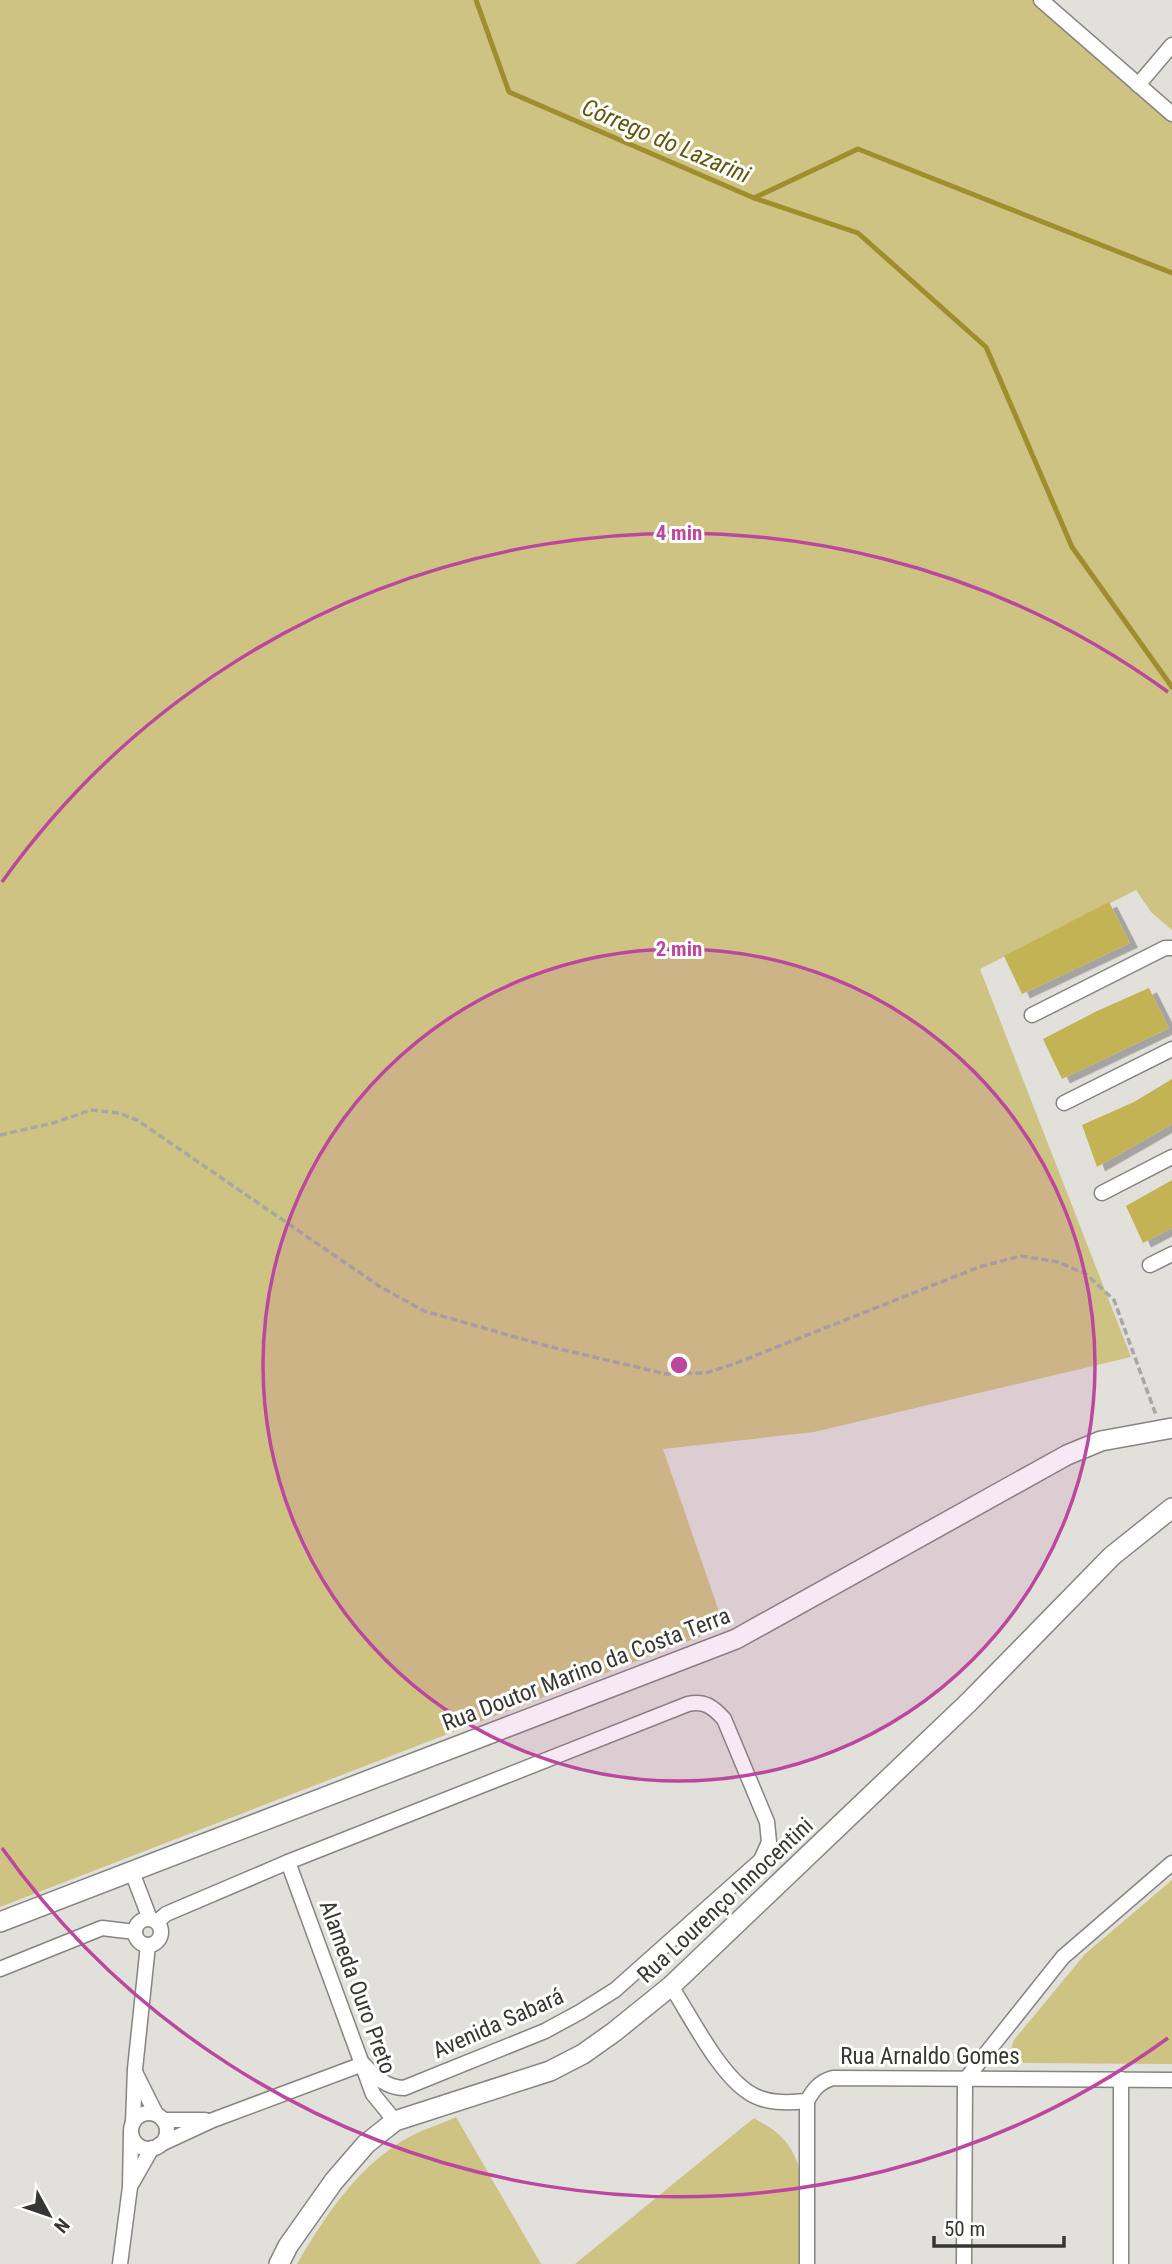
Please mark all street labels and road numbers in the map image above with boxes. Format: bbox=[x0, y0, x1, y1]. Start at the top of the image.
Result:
street label: Rua Doutor Marino da Costa Terra bbox=[438, 1602, 734, 1737]
street label: Rua Lourenço Innocentini bbox=[632, 1812, 819, 1989]
street label: Alameda Ouro Preto bbox=[314, 1897, 401, 2077]
street label: Avenida Sabará bbox=[429, 1983, 568, 2064]
street label: Rua Arnaldo Gomes bbox=[840, 2043, 1020, 2070]

